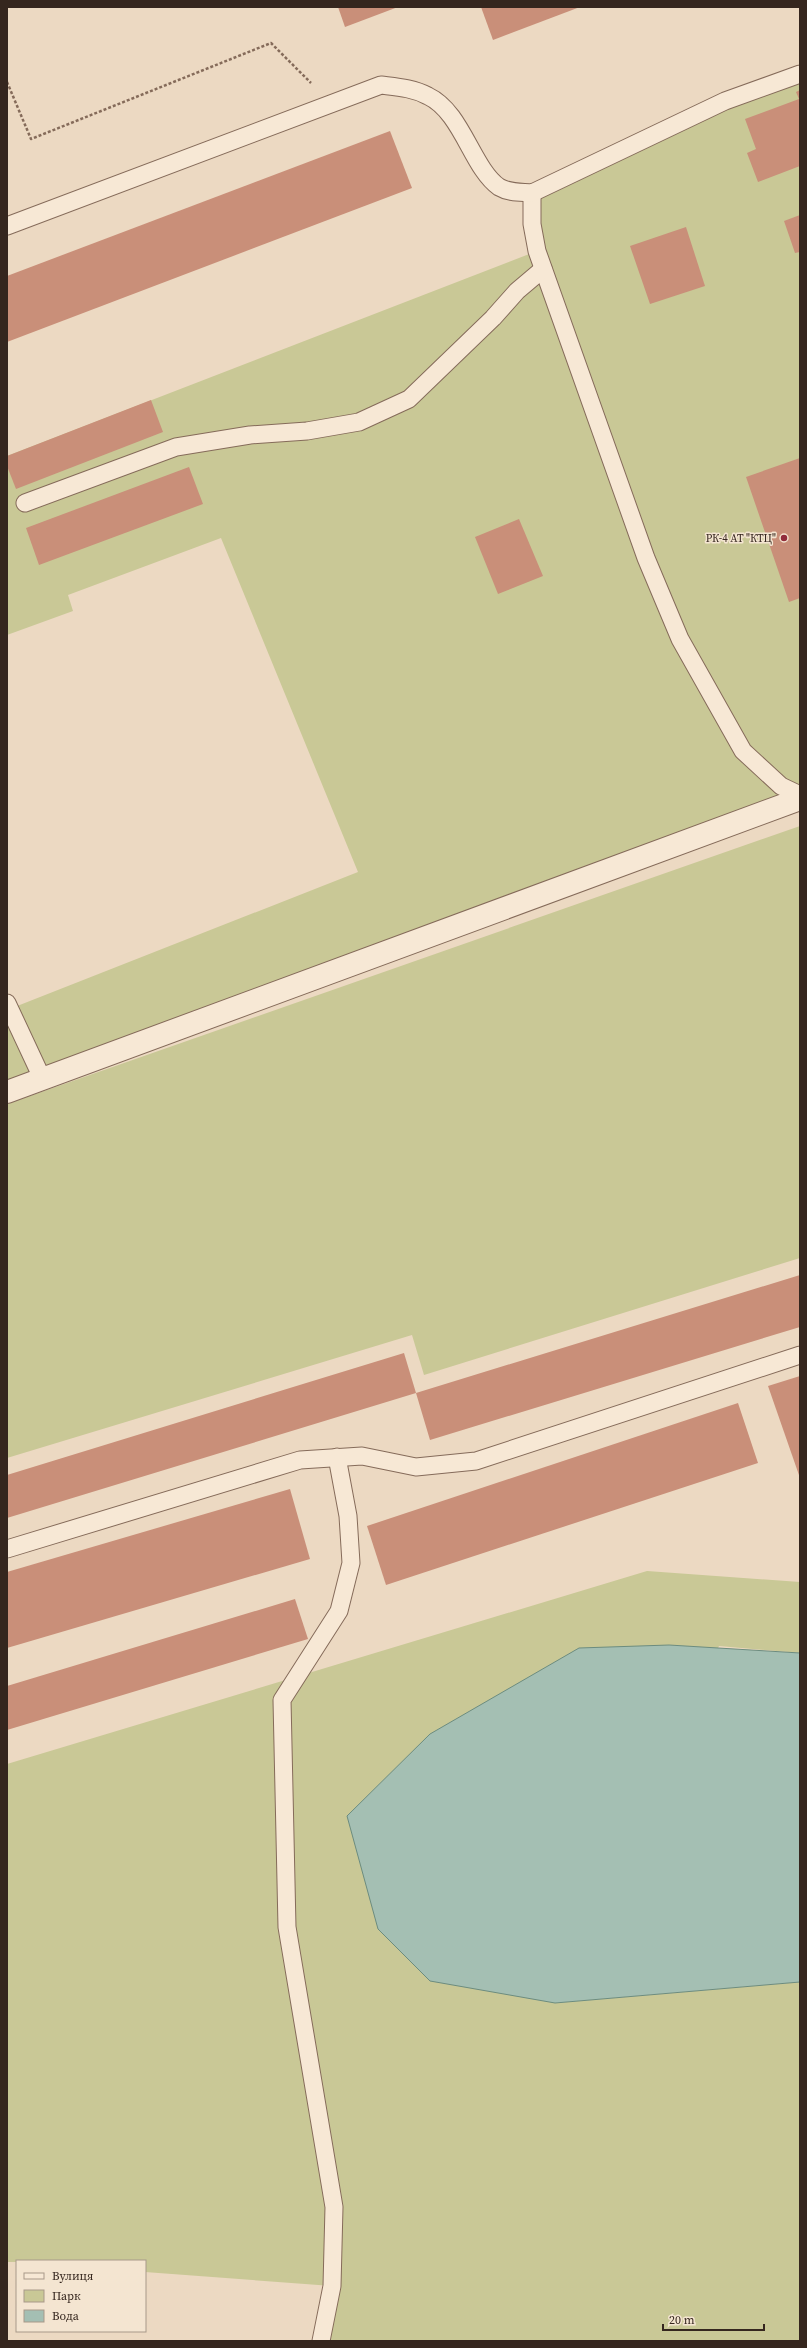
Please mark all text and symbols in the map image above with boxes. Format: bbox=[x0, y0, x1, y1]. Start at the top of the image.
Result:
place label: РК-4 АТ "КТЦ" bbox=[706, 531, 776, 546]
marker: РК-4 АТ "КТЦ" bbox=[779, 533, 789, 543]
legend bbox=[16, 2260, 146, 2332]
text: Вулиця bbox=[52, 2268, 93, 2284]
text: Парк bbox=[52, 2288, 81, 2304]
scale bar bbox=[663, 2306, 764, 2332]
text: Вода bbox=[52, 2308, 80, 2324]
text: 20 m bbox=[669, 2312, 695, 2328]

